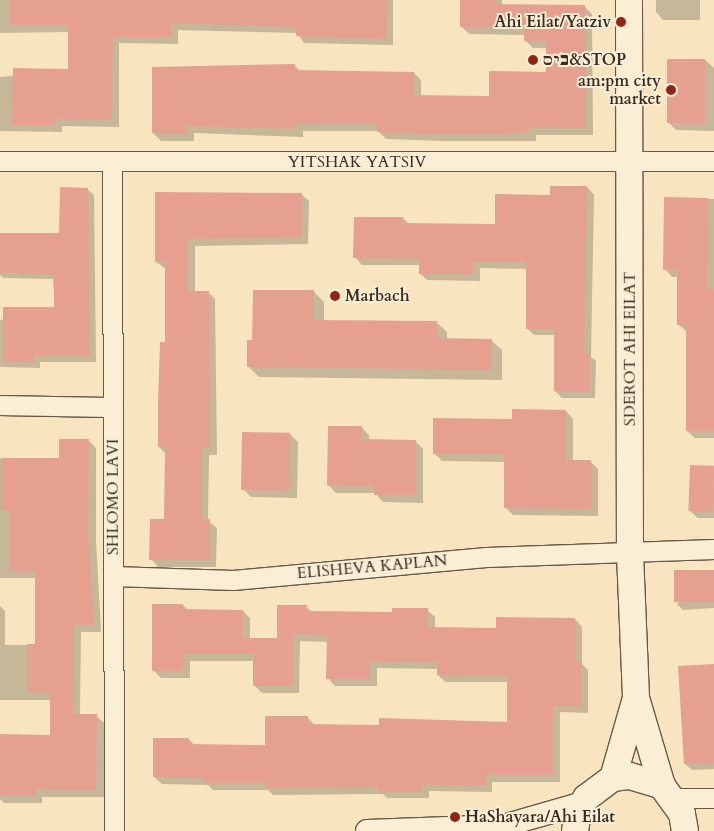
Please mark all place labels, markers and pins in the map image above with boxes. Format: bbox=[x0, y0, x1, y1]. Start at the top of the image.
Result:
place label: Ahi Eilat/Yatziv bbox=[495, 12, 611, 32]
marker: Ahi Eilat/Yatziv bbox=[615, 16, 627, 28]
place label: ביס&STOP bbox=[543, 50, 626, 70]
marker: ביס&STOP bbox=[527, 54, 539, 66]
place label: am:pm city market bbox=[578, 71, 661, 109]
marker: am:pm city market bbox=[665, 84, 677, 96]
place label: Marbach bbox=[345, 286, 410, 306]
marker: Marbach bbox=[329, 290, 341, 302]
place label: HaShayara/Ahi Eilat bbox=[465, 807, 615, 827]
marker: HaShayara/Ahi Eilat bbox=[449, 811, 461, 823]

